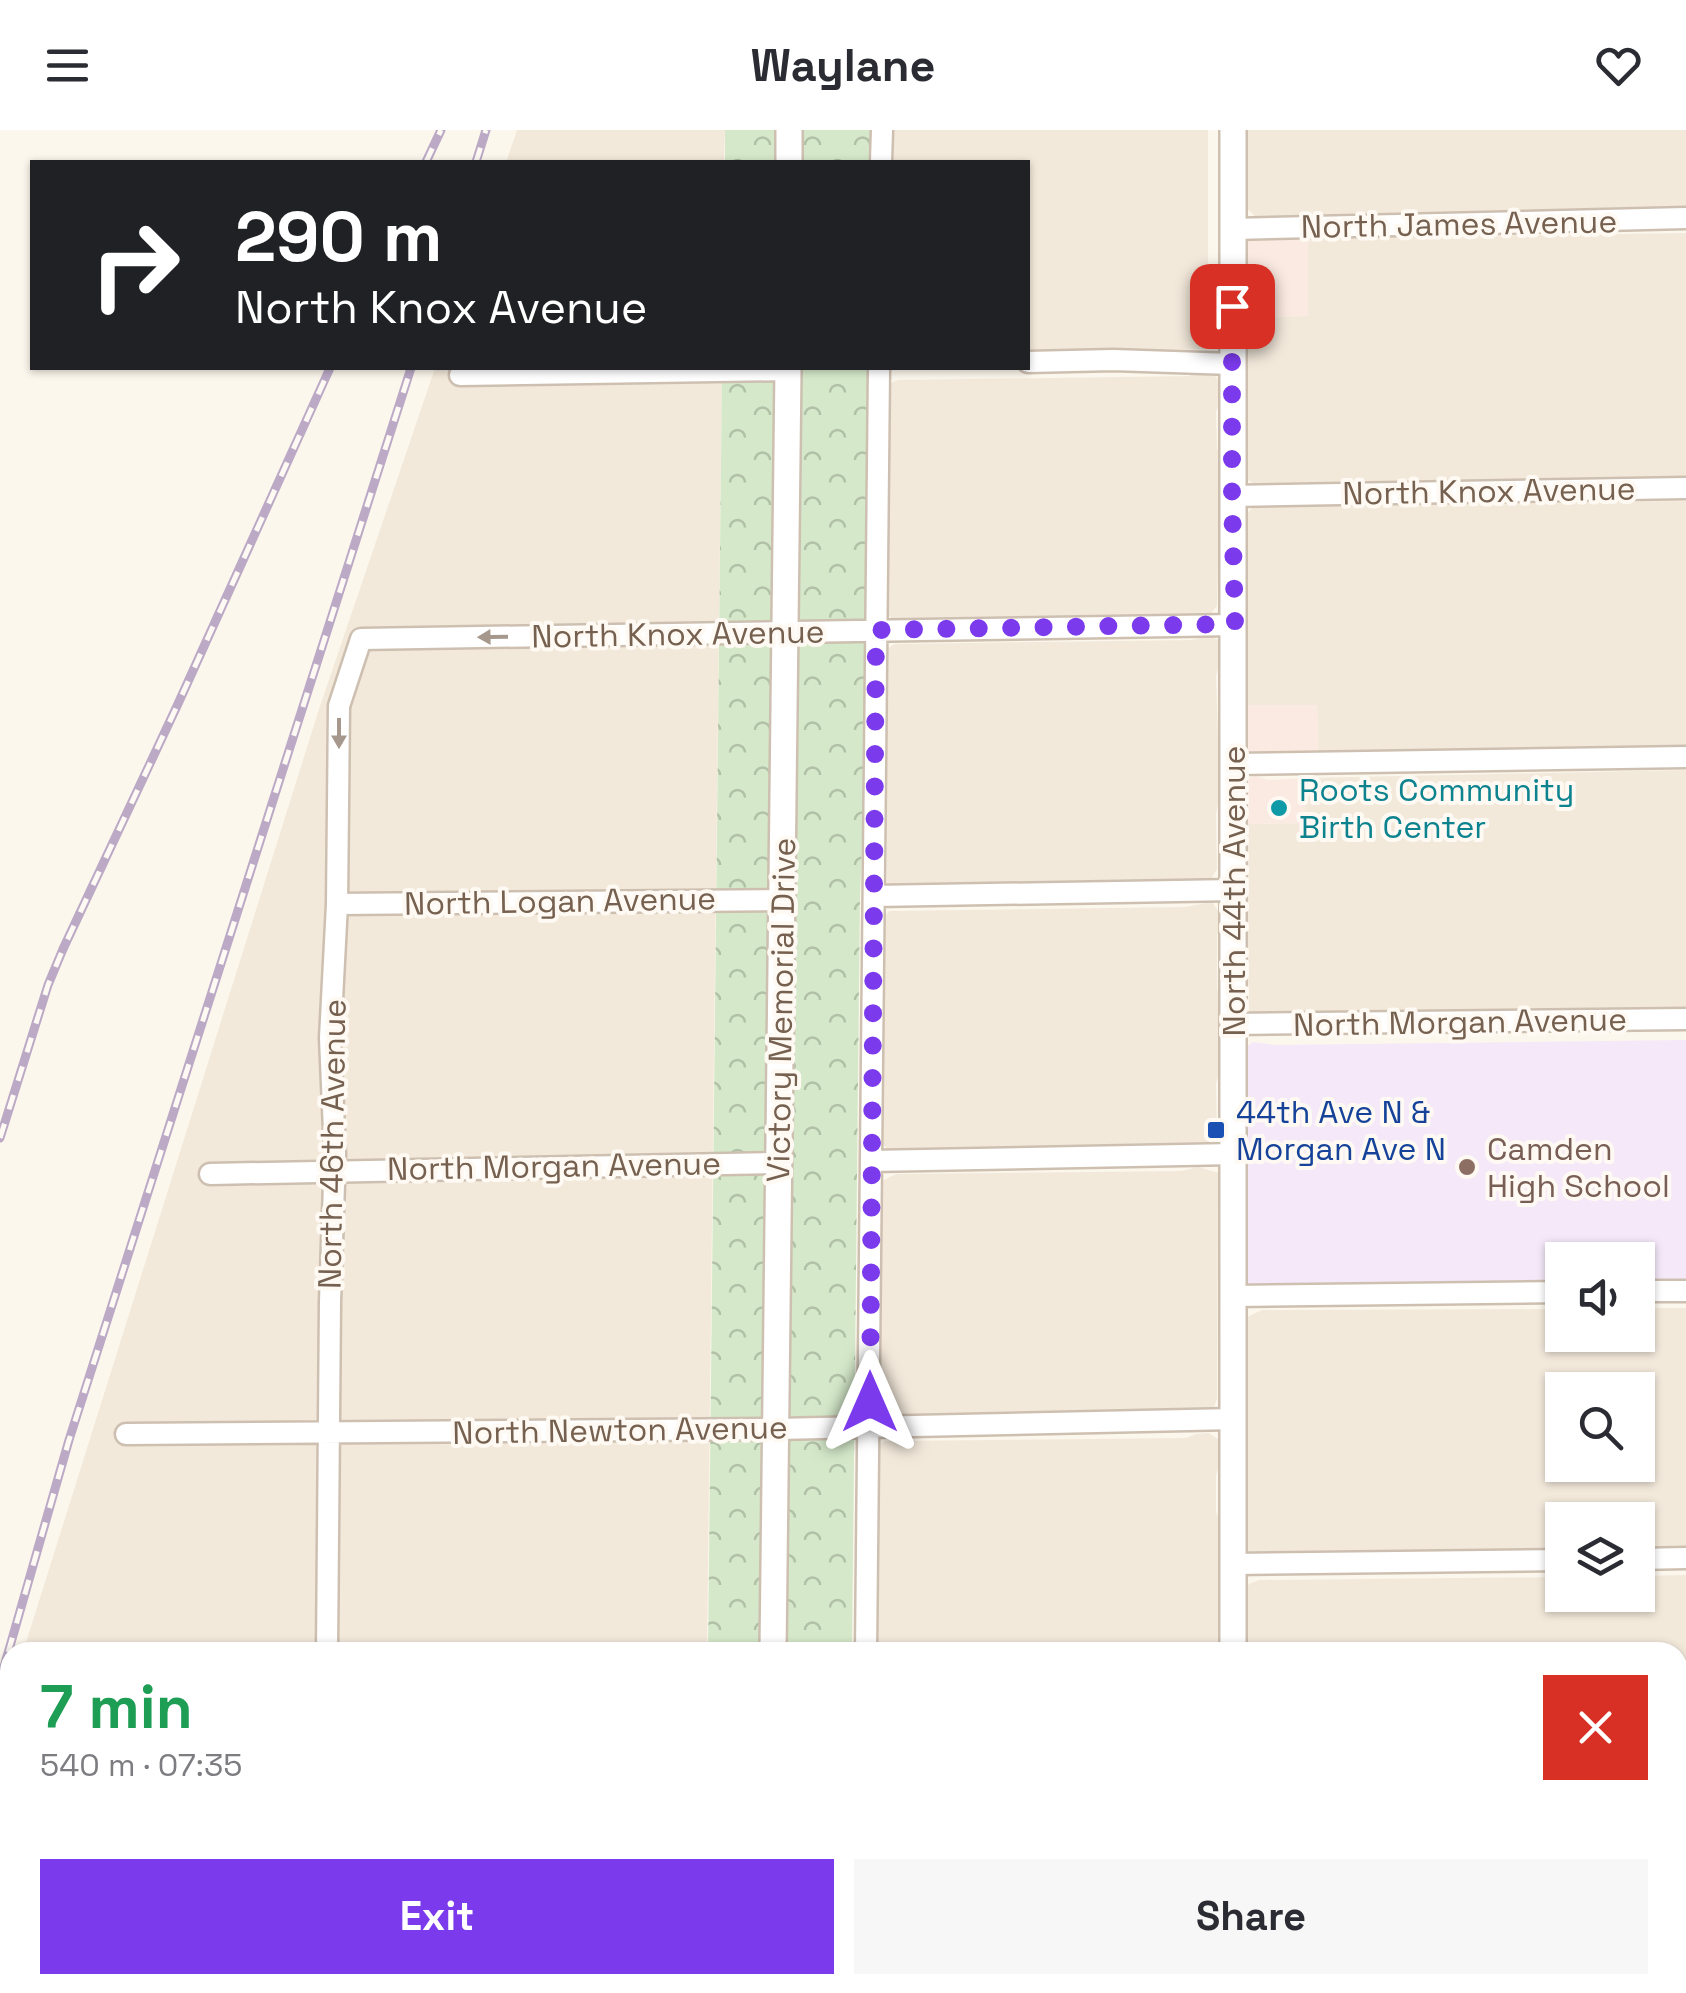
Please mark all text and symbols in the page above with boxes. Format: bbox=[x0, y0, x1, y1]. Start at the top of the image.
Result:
text: Waylane bbox=[751, 37, 935, 94]
icon: menu bbox=[40, 38, 95, 93]
icon: heart bbox=[1591, 38, 1646, 93]
text: 290 m bbox=[235, 192, 442, 281]
icon: right bbox=[70, 200, 200, 330]
street label: North James Avenue bbox=[1300, 201, 1618, 247]
pin bbox=[1190, 264, 1275, 349]
text: North Knox Avenue bbox=[235, 279, 647, 336]
icon: arrive bbox=[1205, 279, 1260, 334]
street label: North Knox Avenue bbox=[1342, 468, 1636, 514]
street label: North Knox Avenue bbox=[531, 611, 825, 657]
one-way arrow bbox=[476, 629, 508, 645]
one-way arrow bbox=[331, 718, 347, 750]
street label: North 44th Avenue bbox=[1214, 746, 1254, 1036]
place label: Roots Community Birth Center bbox=[1299, 770, 1574, 847]
marker: Roots Community Birth Center bbox=[1268, 797, 1290, 819]
street label: Victory Memorial Drive bbox=[758, 837, 804, 1183]
street label: North Logan Avenue bbox=[404, 878, 716, 924]
street label: North 46th Avenue bbox=[309, 998, 355, 1290]
street label: North Morgan Avenue bbox=[1293, 999, 1627, 1045]
place label: 44th Ave N & Morgan Ave N bbox=[1236, 1092, 1446, 1169]
marker: 44th Ave N & Morgan Ave N bbox=[1205, 1119, 1227, 1141]
place label: Camden High School bbox=[1487, 1129, 1670, 1206]
street label: North Morgan Avenue bbox=[387, 1143, 721, 1189]
marker: Camden High School bbox=[1456, 1156, 1478, 1178]
map controls bbox=[1545, 1242, 1655, 1612]
button: sound bbox=[1545, 1242, 1655, 1352]
position arrow bbox=[818, 1350, 922, 1454]
button: search bbox=[1545, 1372, 1655, 1482]
street label: North Newton Avenue bbox=[452, 1407, 788, 1453]
button: layers bbox=[1545, 1502, 1655, 1612]
text: 7 min bbox=[40, 1669, 193, 1746]
button: close bbox=[1543, 1675, 1648, 1780]
text: 540 m · 07:35 bbox=[40, 1745, 242, 1785]
button: Exit bbox=[40, 1859, 834, 1974]
button: Share bbox=[854, 1859, 1648, 1974]

